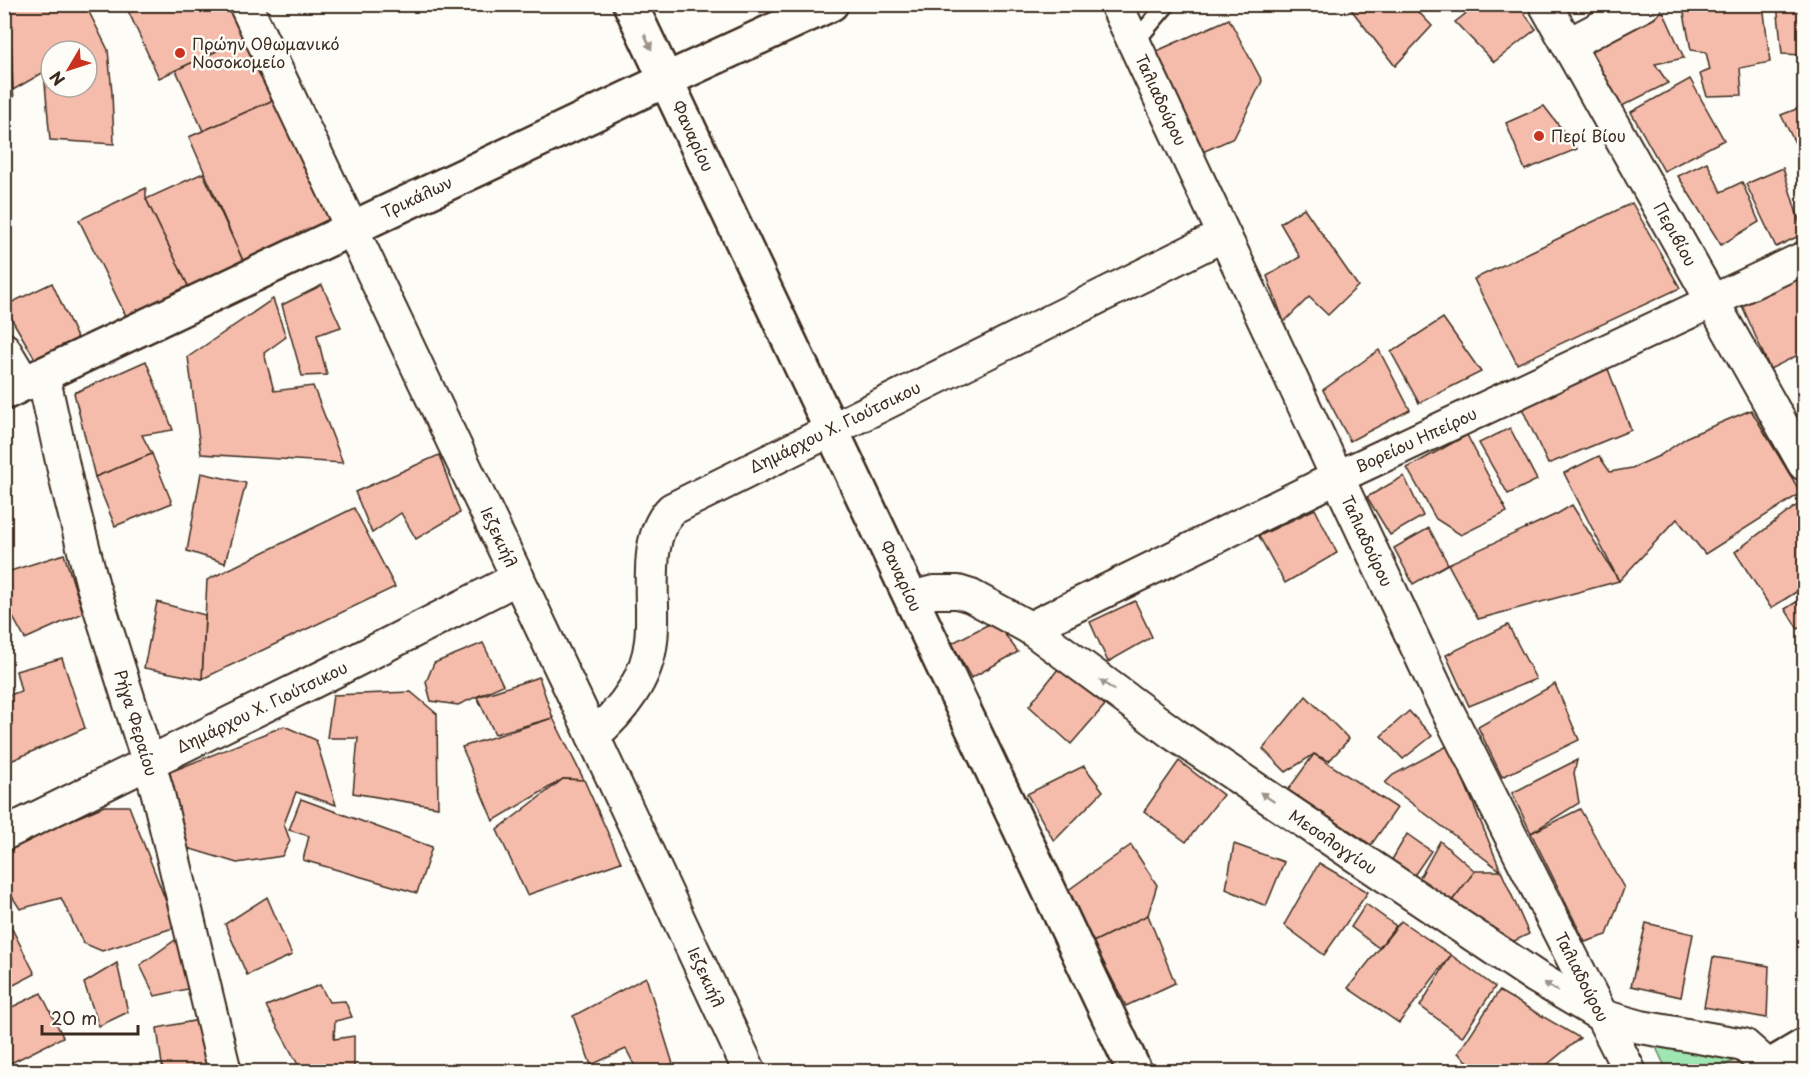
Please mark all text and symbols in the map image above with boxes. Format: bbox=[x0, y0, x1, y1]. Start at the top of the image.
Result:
place label: Πρώην Οθωμανικό Νοσοκομείο bbox=[192, 31, 339, 73]
one-way arrow bbox=[644, 34, 653, 51]
north arrow bbox=[39, 39, 99, 99]
marker: Πρώην Οθωμανικό Νοσοκομείο bbox=[173, 46, 187, 60]
street label: Ταλιαδούρου bbox=[1130, 50, 1194, 149]
text: N bbox=[43, 67, 70, 92]
street label: Φαναρίου bbox=[667, 96, 721, 175]
place label: Περί Βίου bbox=[1551, 123, 1626, 147]
marker: Περί Βίου bbox=[1532, 129, 1546, 143]
street label: Τρικάλων bbox=[377, 169, 456, 223]
street label: Περιβίου bbox=[1648, 197, 1703, 270]
street label: Δημάρχου Χ. Γιούτσικου bbox=[745, 374, 924, 478]
street label: Βορείου Ηπείρου bbox=[1351, 400, 1481, 478]
street label: Ταλιαδούρου bbox=[1336, 491, 1400, 590]
street label: Ιεζεκιήλ bbox=[475, 502, 524, 571]
street label: Φαναρίου bbox=[875, 536, 929, 615]
street label: Δημάρχου Χ. Γιούτσικου bbox=[172, 654, 351, 758]
street label: Ρήγα Φεραίου bbox=[109, 667, 164, 779]
one-way arrow bbox=[1100, 680, 1115, 692]
one-way arrow bbox=[1259, 792, 1275, 803]
street label: Μεσολογγίου bbox=[1285, 803, 1382, 880]
street label: Ταλιαδούρου bbox=[1550, 927, 1616, 1026]
street label: Ιεζεκιήλ bbox=[682, 942, 731, 1011]
one-way arrow bbox=[1543, 982, 1559, 993]
scale bar bbox=[42, 998, 138, 1036]
text: 20 m bbox=[51, 1004, 97, 1031]

